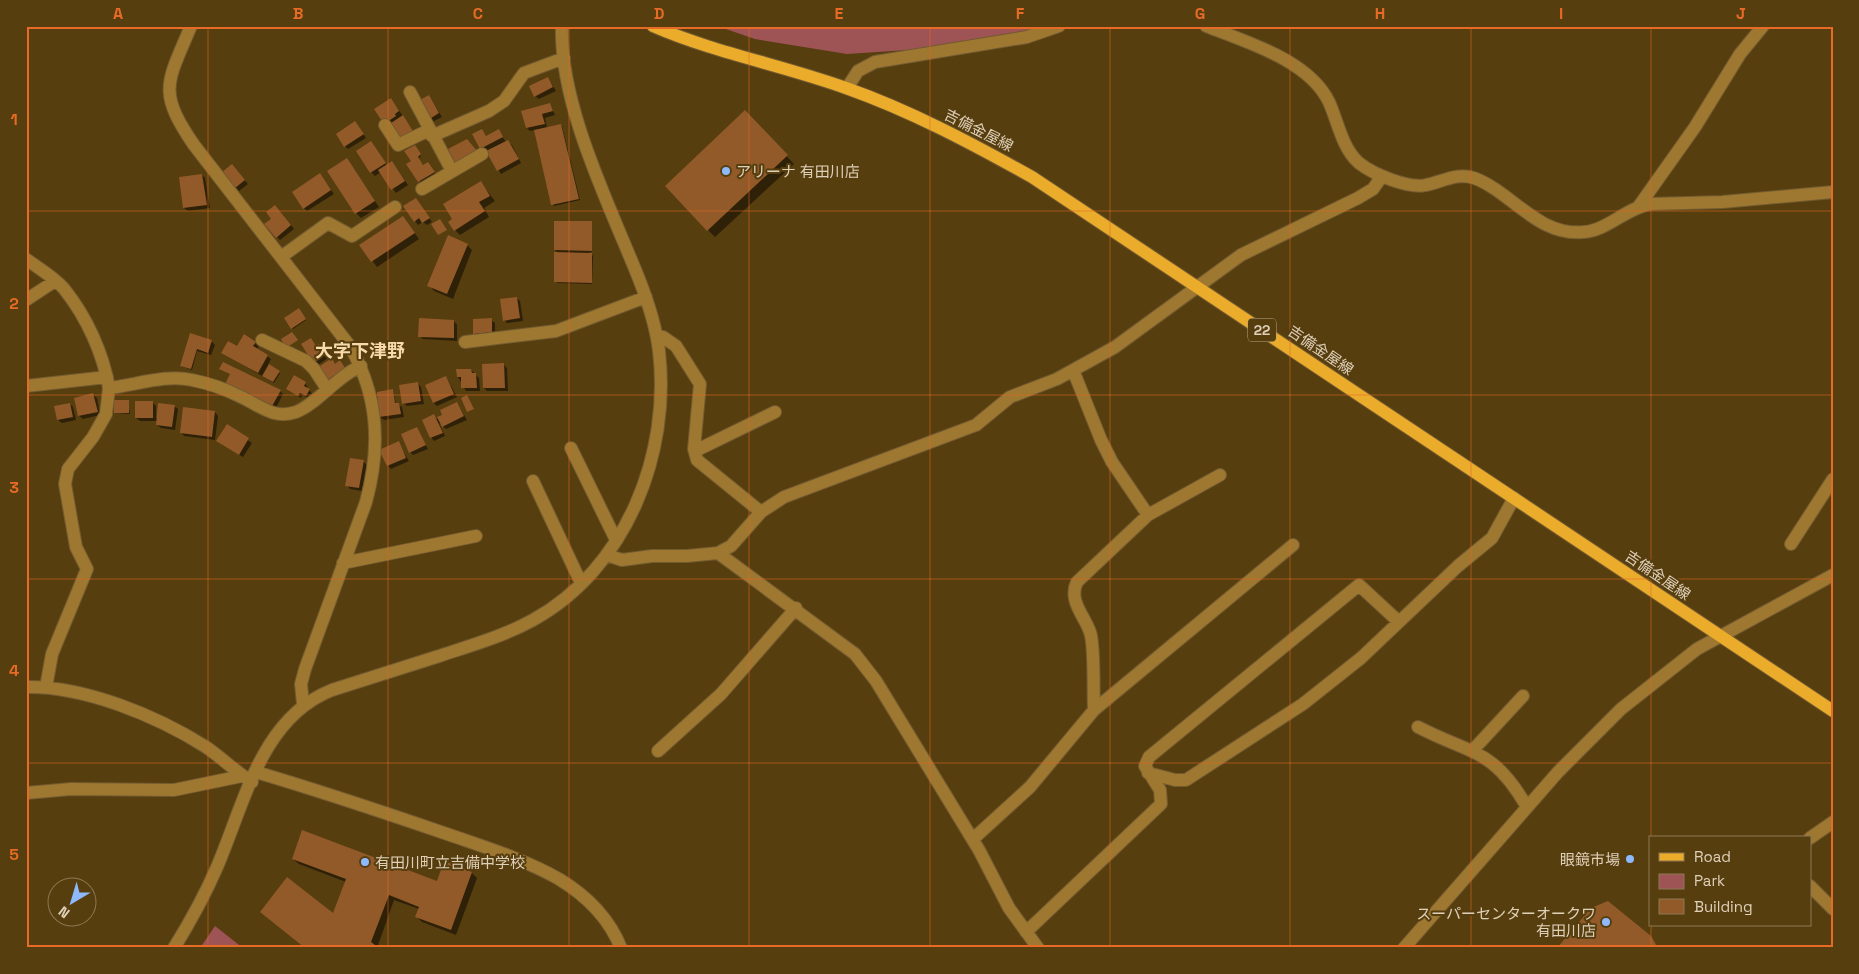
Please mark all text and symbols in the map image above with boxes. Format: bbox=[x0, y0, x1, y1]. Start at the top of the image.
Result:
text: A bbox=[113, 3, 123, 24]
text: B bbox=[293, 3, 303, 24]
text: C bbox=[473, 3, 483, 24]
text: D bbox=[654, 3, 664, 24]
text: E bbox=[835, 3, 844, 24]
text: F bbox=[1016, 3, 1025, 24]
text: G bbox=[1195, 3, 1205, 24]
text: H bbox=[1375, 3, 1385, 24]
text: I bbox=[1559, 3, 1563, 24]
text: J bbox=[1736, 3, 1746, 24]
street label: 吉備金屋線 bbox=[941, 105, 1017, 155]
text: 1 bbox=[10, 109, 18, 130]
place label: アリーナ 有田川店 bbox=[736, 162, 860, 181]
marker: アリーナ 有田川店 bbox=[720, 165, 732, 177]
text: 2 bbox=[9, 293, 19, 314]
road number: 22 bbox=[1248, 318, 1276, 342]
street label: 吉備金屋線 bbox=[1285, 321, 1357, 379]
district label: 大字下津野 bbox=[315, 339, 405, 362]
text: 3 bbox=[9, 477, 19, 498]
street label: 吉備金屋線 bbox=[1622, 546, 1694, 604]
text: 4 bbox=[9, 660, 19, 681]
legend bbox=[1649, 836, 1812, 926]
text: 5 bbox=[9, 844, 19, 865]
text: Road bbox=[1694, 847, 1731, 866]
place label: 眼鏡市場 bbox=[1560, 850, 1620, 869]
place label: 有田川町立吉備中学校 bbox=[375, 853, 525, 872]
marker: 眼鏡市場 bbox=[1624, 853, 1636, 865]
marker: 有田川町立吉備中学校 bbox=[359, 856, 371, 868]
text: Park bbox=[1694, 871, 1725, 890]
north arrow bbox=[48, 876, 98, 926]
text: Building bbox=[1694, 897, 1753, 916]
text: N bbox=[55, 902, 73, 922]
place label: スーパーセンターオークワ 有田川店 bbox=[1416, 904, 1596, 940]
marker: スーパーセンターオークワ 有田川店 bbox=[1600, 916, 1612, 928]

